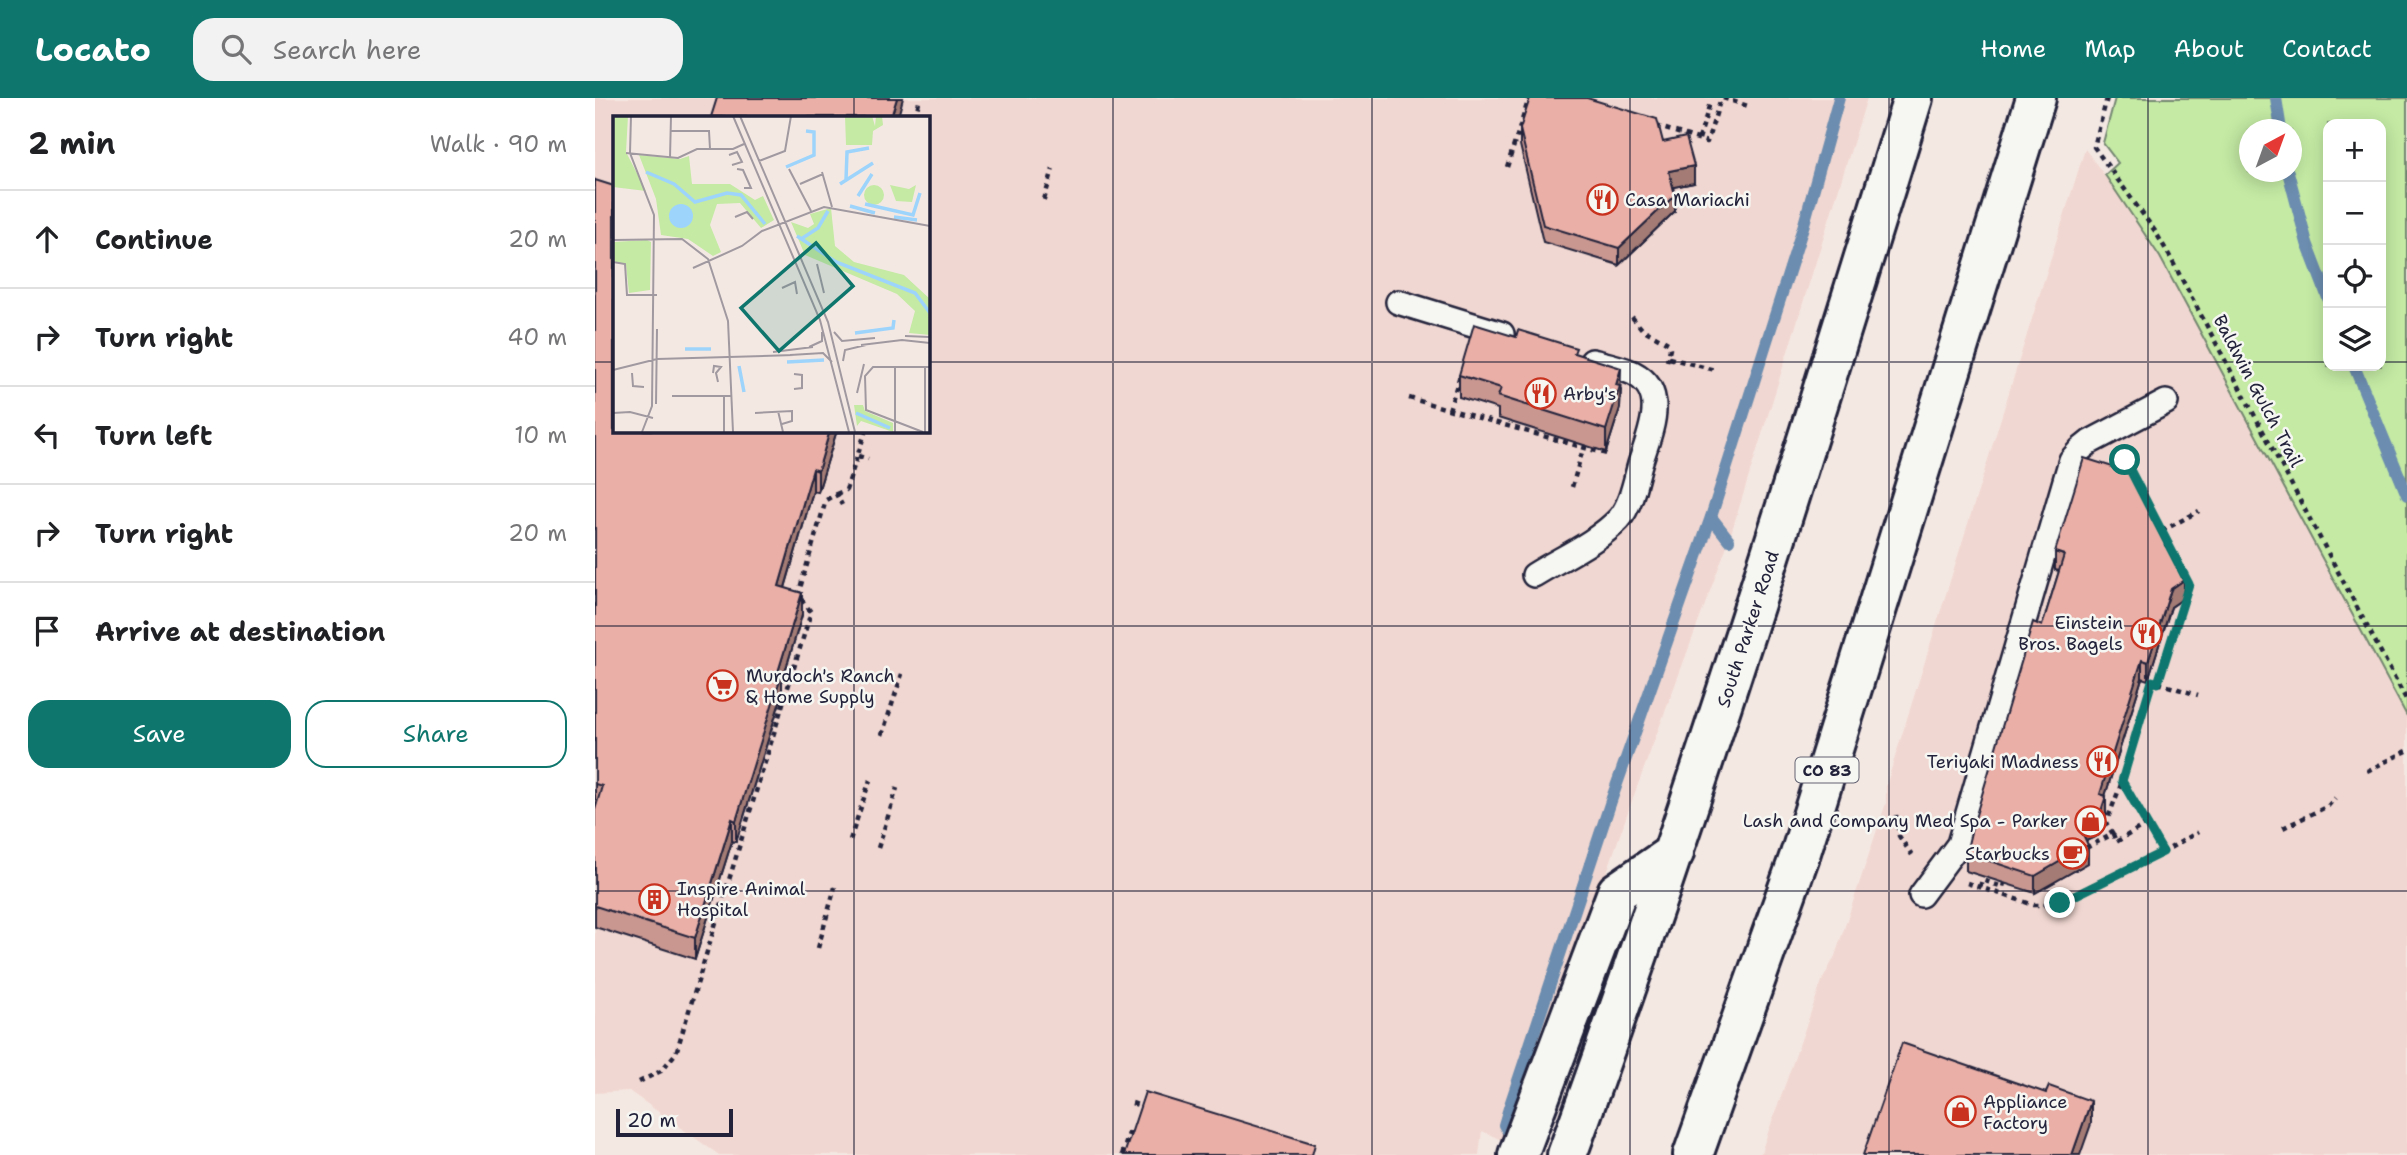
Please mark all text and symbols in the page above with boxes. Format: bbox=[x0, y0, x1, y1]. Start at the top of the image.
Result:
search box bbox=[193, 18, 683, 81]
text: Locato bbox=[35, 27, 151, 72]
icon: search bbox=[217, 30, 255, 68]
text: Search here bbox=[273, 32, 421, 67]
text: Home bbox=[1980, 33, 2046, 65]
text: Map bbox=[2084, 33, 2136, 65]
text: About bbox=[2174, 33, 2244, 65]
text: Contact bbox=[2282, 33, 2372, 65]
inset map bbox=[613, 116, 929, 432]
north arrow bbox=[2239, 119, 2302, 182]
map controls bbox=[2323, 119, 2386, 371]
button: + bbox=[2323, 119, 2386, 182]
text: 2 min bbox=[28, 123, 115, 164]
text: Walk · 90 m bbox=[430, 129, 567, 159]
button: − bbox=[2323, 182, 2386, 245]
restaurant icon: Casa Mariachi bbox=[1585, 183, 1619, 217]
place label: Casa Mariachi bbox=[1625, 188, 1750, 212]
icon: ahead bbox=[28, 220, 66, 258]
text: Continue bbox=[95, 222, 213, 257]
text: 20 m bbox=[508, 224, 567, 254]
button: locate bbox=[2323, 245, 2386, 308]
button: layers bbox=[2323, 308, 2386, 371]
street label: Baldwin Gulch Trail bbox=[2208, 311, 2309, 472]
icon: right bbox=[28, 318, 66, 356]
text: Turn right bbox=[95, 320, 233, 355]
text: 40 m bbox=[507, 322, 567, 352]
restaurant icon: Arby's bbox=[1523, 377, 1557, 411]
place label: Arby's bbox=[1563, 382, 1616, 406]
icon: left bbox=[28, 416, 66, 454]
text: Turn left bbox=[95, 418, 212, 453]
text: 10 m bbox=[514, 420, 567, 450]
route start bbox=[2109, 444, 2140, 475]
icon: right bbox=[28, 514, 66, 552]
text: Turn right bbox=[95, 516, 233, 551]
text: 20 m bbox=[508, 518, 567, 548]
street label: South Parker Road bbox=[1711, 547, 1785, 711]
place label: Einstein Bros. Bagels bbox=[2018, 611, 2123, 656]
icon: arrive bbox=[28, 612, 66, 650]
text: Arrive at destination bbox=[95, 614, 385, 649]
restaurant icon: Einstein Bros. Bagels bbox=[2129, 616, 2163, 650]
place label: Murdoch's Ranch & Home Supply bbox=[746, 664, 895, 709]
supermarket icon: Murdoch's Ranch & Home Supply bbox=[706, 669, 740, 703]
button: Save bbox=[28, 700, 291, 768]
button: Share bbox=[305, 700, 567, 768]
restaurant icon: Teriyaki Madness bbox=[2085, 745, 2119, 779]
place label: Teriyaki Madness bbox=[1927, 750, 2079, 774]
road number: CO 83 bbox=[1795, 758, 1859, 782]
shop icon: Lash and Company Med Spa - Parker bbox=[2074, 804, 2108, 838]
place label: Lash and Company Med Spa - Parker bbox=[1743, 809, 2068, 833]
cafe icon: Starbucks bbox=[2056, 837, 2090, 871]
place label: Starbucks bbox=[1965, 842, 2050, 866]
place label: Inspire Animal Hospital bbox=[677, 877, 806, 922]
building icon: Inspire Animal Hospital bbox=[637, 882, 671, 916]
route end bbox=[2044, 887, 2075, 918]
place label: Appliance Factory bbox=[1983, 1090, 2067, 1135]
shop icon: Appliance Factory bbox=[1943, 1095, 1977, 1129]
scale bar bbox=[616, 1106, 733, 1138]
text: 20 m bbox=[627, 1108, 676, 1133]

